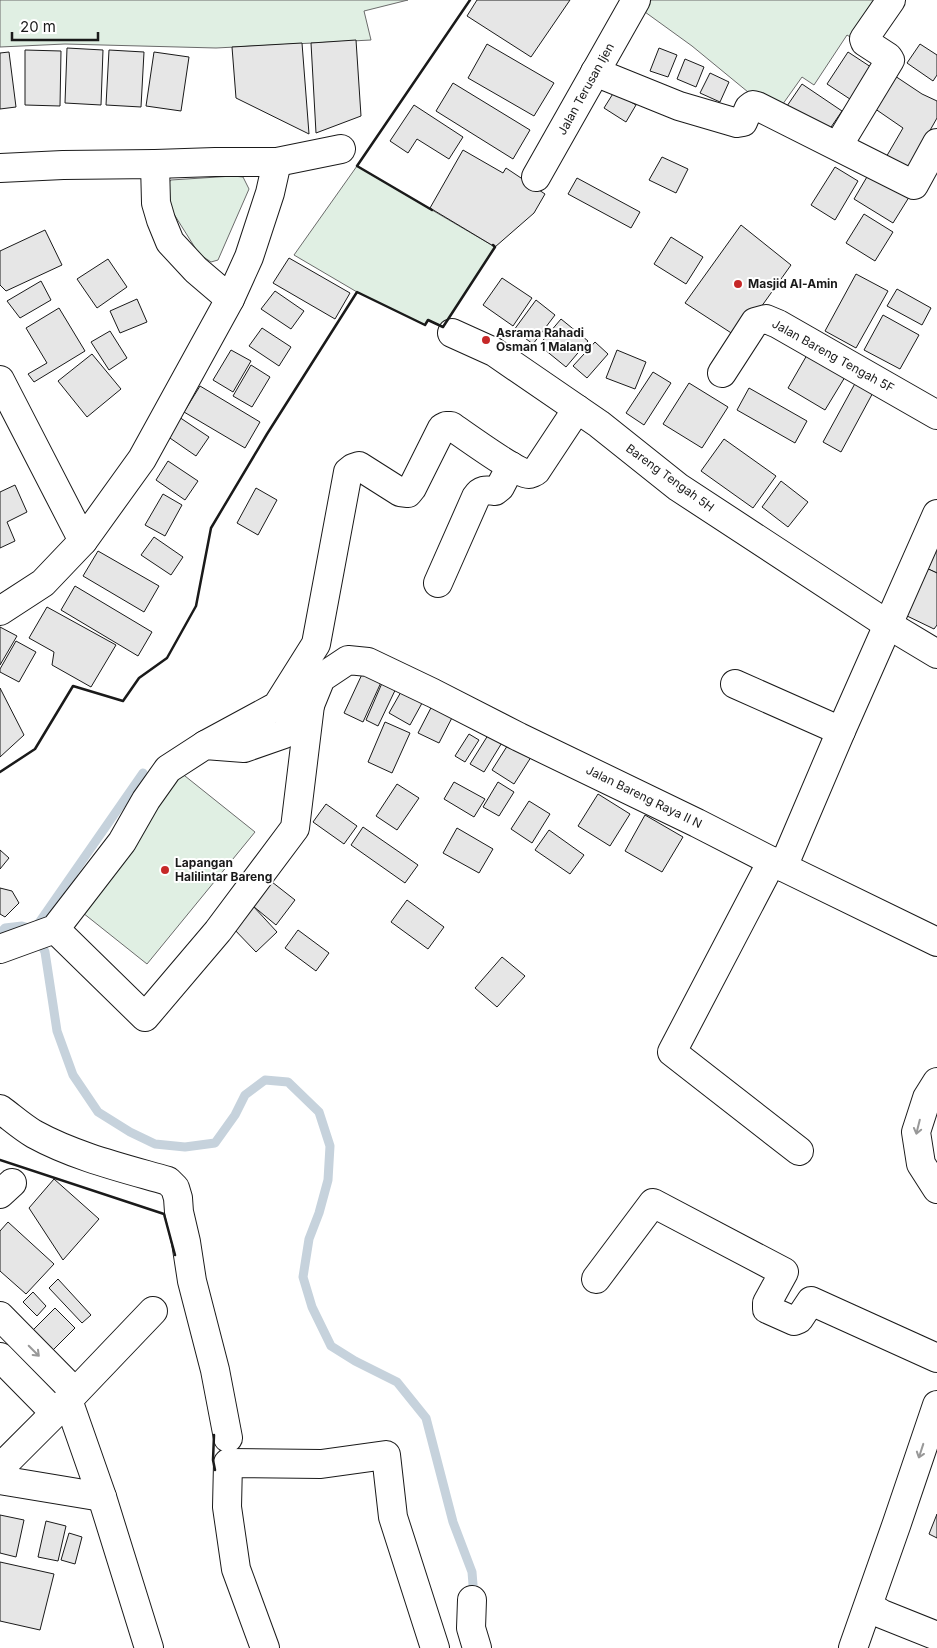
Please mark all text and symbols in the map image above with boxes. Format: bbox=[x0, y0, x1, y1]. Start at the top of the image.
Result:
scale bar bbox=[12, 10, 99, 42]
text: 20 m bbox=[20, 17, 56, 36]
street label: Jalan Terusan Ijen bbox=[554, 40, 617, 137]
place label: Masjid Al-Amin bbox=[748, 276, 838, 291]
marker: Masjid Al-Amin bbox=[732, 278, 744, 290]
street label: Jalan Bareng Tengah 5F bbox=[770, 316, 897, 395]
place label: Asrama Rahadi Osman 1 Malang bbox=[496, 325, 592, 354]
marker: Asrama Rahadi Osman 1 Malang bbox=[480, 334, 492, 346]
street label: Bareng Tengah 5H bbox=[623, 441, 717, 515]
street label: Jalan Bareng Raya II N bbox=[584, 762, 705, 831]
place label: Lapangan Halilintar Bareng bbox=[175, 855, 272, 884]
marker: Lapangan Halilintar Bareng bbox=[159, 864, 171, 876]
one-way arrow bbox=[913, 1118, 922, 1134]
one-way arrow bbox=[28, 1345, 40, 1357]
one-way arrow bbox=[916, 1443, 926, 1459]

